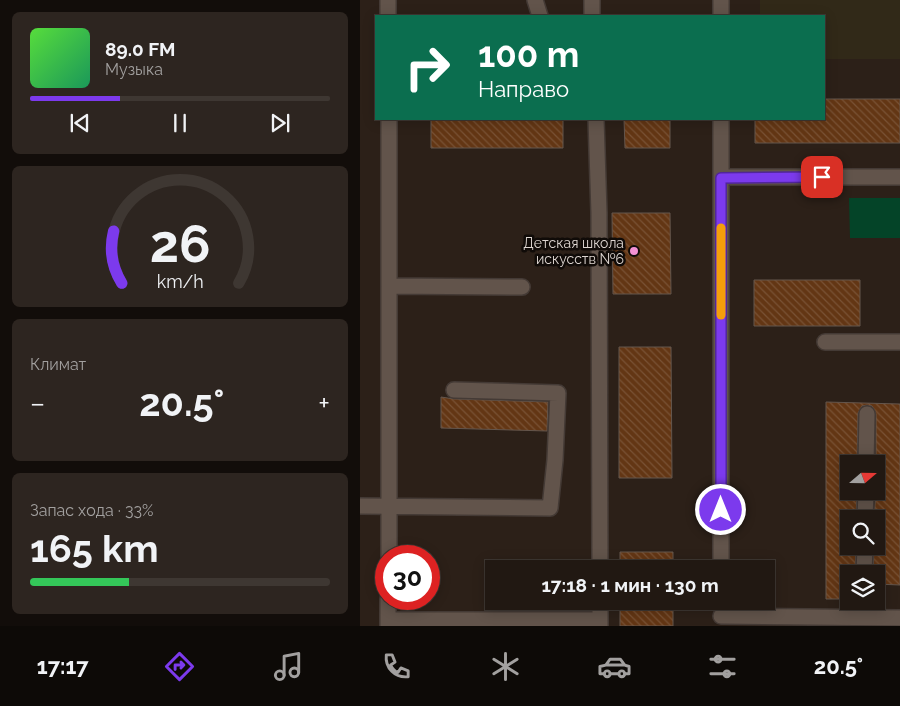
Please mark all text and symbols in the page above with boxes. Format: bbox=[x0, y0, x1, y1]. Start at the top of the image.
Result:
text: 100 m bbox=[478, 34, 579, 75]
icon: right bbox=[395, 35, 460, 100]
text: 89.0 FM bbox=[105, 38, 176, 60]
text: Музыка bbox=[105, 60, 163, 79]
text: Направо bbox=[478, 76, 569, 102]
icon: previous bbox=[66, 109, 94, 137]
icon: pause bbox=[166, 109, 194, 137]
icon: next bbox=[266, 109, 294, 137]
pin bbox=[801, 156, 843, 198]
icon: arrive bbox=[808, 163, 836, 191]
text: 26 bbox=[150, 213, 210, 274]
place label: Детская школа искусств №6 bbox=[523, 235, 624, 267]
marker: Детская школа искусств №6 bbox=[628, 245, 640, 257]
text: km/h bbox=[156, 271, 204, 292]
text: Климат bbox=[30, 355, 86, 374]
text: 20.5° bbox=[139, 380, 224, 425]
text: − bbox=[30, 387, 45, 420]
text: + bbox=[318, 387, 330, 420]
north arrow bbox=[840, 455, 885, 500]
map controls bbox=[840, 455, 885, 610]
position arrow bbox=[694, 483, 746, 535]
text: Запас хода · 33% bbox=[30, 501, 153, 520]
button: search bbox=[840, 510, 885, 555]
text: 165 km bbox=[30, 526, 159, 571]
speed limit sign: 30 bbox=[375, 545, 440, 610]
button: layers bbox=[840, 565, 885, 610]
text: 17:18 · 1 мин · 130 m bbox=[541, 574, 719, 596]
icon: directions bbox=[162, 649, 197, 684]
icon: music bbox=[271, 649, 306, 684]
icon: phone bbox=[379, 649, 414, 684]
icon: climate bbox=[488, 649, 523, 684]
icon: car bbox=[597, 649, 632, 684]
icon: filters bbox=[705, 649, 740, 684]
text: 17:17 bbox=[37, 653, 89, 679]
text: 20.5° bbox=[814, 653, 863, 679]

